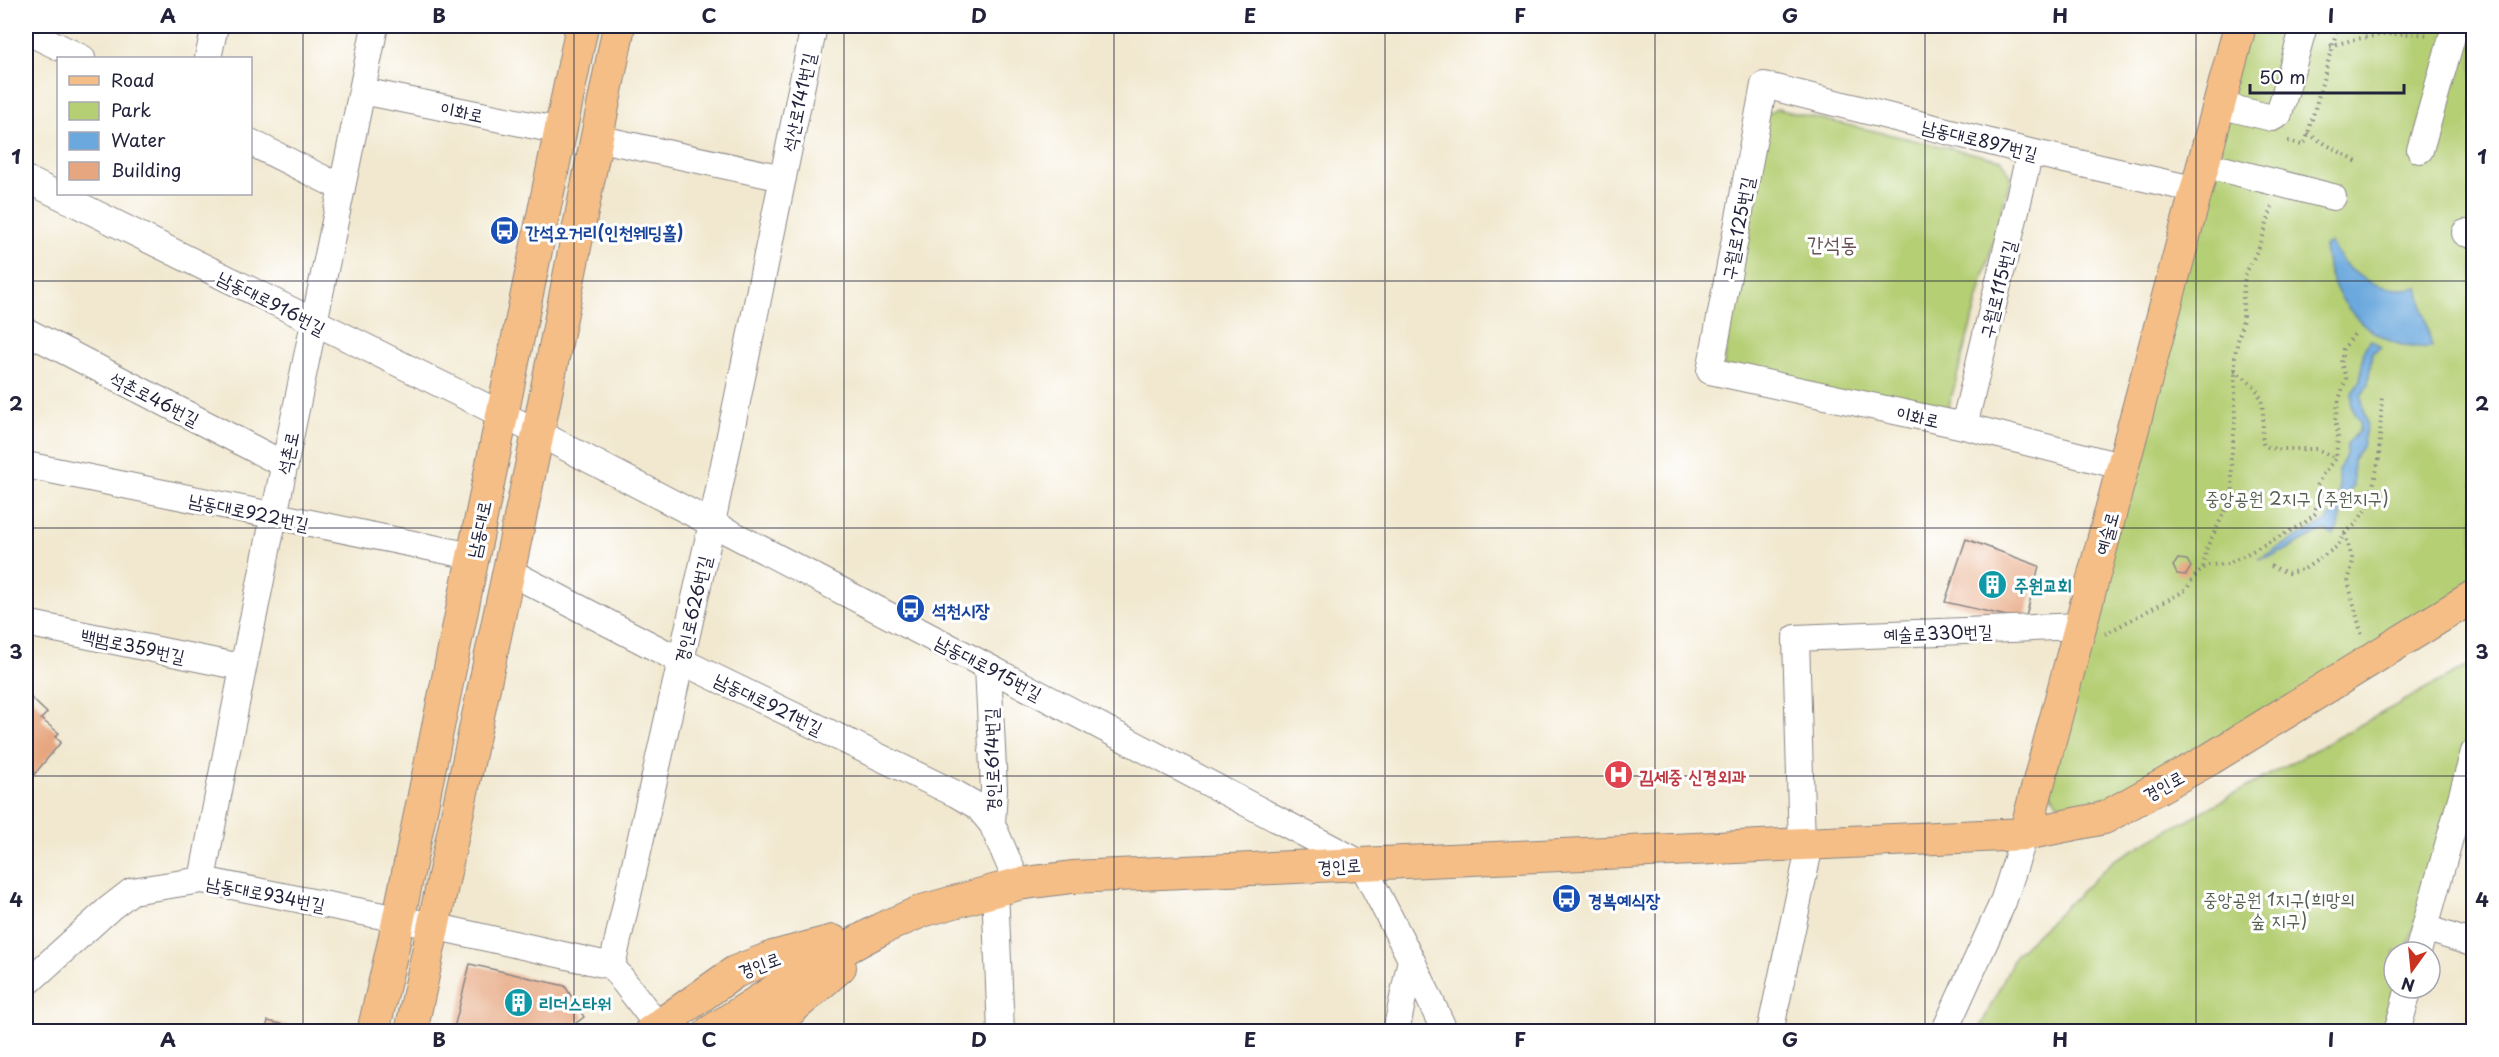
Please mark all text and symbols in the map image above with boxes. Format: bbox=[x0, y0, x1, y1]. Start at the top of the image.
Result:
text: A bbox=[160, 0, 176, 30]
text: B bbox=[432, 0, 446, 30]
text: C bbox=[701, 0, 717, 30]
text: D bbox=[971, 0, 987, 30]
text: E bbox=[1244, 0, 1256, 30]
text: F bbox=[1514, 0, 1526, 30]
text: G bbox=[1782, 0, 1798, 30]
text: H bbox=[2052, 0, 2068, 30]
text: I bbox=[2328, 0, 2334, 30]
street label: 석산로141번길 bbox=[774, 50, 822, 154]
legend bbox=[57, 57, 252, 195]
scale bar bbox=[2250, 57, 2404, 95]
text: 50 m bbox=[2259, 63, 2306, 90]
text: Road bbox=[111, 66, 155, 93]
street label: 이화로 bbox=[438, 94, 486, 128]
text: Park bbox=[111, 96, 151, 123]
street label: 남동대로897번길 bbox=[1919, 112, 2041, 167]
text: Water bbox=[111, 126, 166, 153]
text: 1 bbox=[11, 141, 21, 171]
text: 1 bbox=[2477, 141, 2487, 171]
text: Building bbox=[111, 156, 181, 183]
street label: 구월로125번길 bbox=[1714, 174, 1760, 282]
bus stop icon: 간석오거리(인천웨딩홀) bbox=[488, 215, 520, 247]
place label: 간석오거리(인천웨딩홀) bbox=[525, 218, 684, 245]
district label: 간석동 bbox=[1807, 227, 1857, 259]
street label: 구월로115번길 bbox=[1972, 237, 2022, 341]
street label: 남동대로916번길 bbox=[213, 263, 331, 341]
street label: 석촌로46번길 bbox=[106, 364, 205, 432]
text: 2 bbox=[9, 388, 23, 418]
text: 2 bbox=[2475, 388, 2489, 418]
street label: 이화로 bbox=[1894, 398, 1942, 434]
street label: 석촌로 bbox=[269, 429, 305, 477]
park label: 중앙공원 2지구 (주원지구) bbox=[2205, 484, 2389, 511]
street label: 남동대로922번길 bbox=[186, 485, 312, 537]
street label: 남동대로 bbox=[459, 498, 497, 560]
street label: 예술로 bbox=[2087, 509, 2125, 557]
street label: 경인로626번길 bbox=[667, 552, 718, 665]
building icon: 주원교회 bbox=[1977, 568, 2009, 600]
place label: 주원교회 bbox=[2014, 571, 2072, 598]
bus stop icon: 석천시장 bbox=[895, 593, 927, 625]
place label: 석천시장 bbox=[932, 596, 990, 623]
street label: 예술로330번길 bbox=[1883, 617, 1994, 647]
street label: 백범로359번길 bbox=[79, 621, 188, 669]
street label: 남동대로915번길 bbox=[931, 628, 1047, 707]
text: 3 bbox=[9, 636, 23, 666]
text: 3 bbox=[2475, 636, 2489, 666]
street label: 남동대로921번길 bbox=[710, 665, 828, 741]
street label: 경인로614번길 bbox=[977, 707, 1005, 812]
hospital icon: 김세중 신경외과 bbox=[1602, 759, 1634, 791]
place label: 김세중 신경외과 bbox=[1639, 762, 1747, 789]
street label: 경인로 bbox=[2137, 763, 2189, 807]
street label: 경인로 bbox=[1317, 850, 1361, 880]
street label: 남동대로934번길 bbox=[204, 868, 328, 918]
bus stop icon: 경복예식장 bbox=[1551, 883, 1583, 915]
text: 4 bbox=[9, 884, 23, 914]
text: 4 bbox=[2475, 884, 2489, 914]
park label: 중앙공원 1지구(희망의 숲 지구) bbox=[2203, 885, 2355, 933]
place label: 경복예식장 bbox=[1588, 886, 1661, 913]
north arrow bbox=[2382, 940, 2442, 1000]
street label: 경인로 bbox=[734, 944, 784, 984]
text: N bbox=[2399, 972, 2417, 999]
building icon: 리더스타워 bbox=[502, 986, 534, 1018]
place label: 리더스타워 bbox=[539, 989, 611, 1016]
text: A bbox=[160, 1024, 176, 1054]
text: B bbox=[432, 1024, 446, 1054]
text: C bbox=[701, 1024, 717, 1054]
text: D bbox=[971, 1024, 987, 1054]
text: E bbox=[1244, 1024, 1256, 1054]
text: F bbox=[1514, 1024, 1526, 1054]
text: G bbox=[1782, 1024, 1798, 1054]
text: H bbox=[2052, 1024, 2068, 1054]
text: I bbox=[2328, 1024, 2334, 1054]

